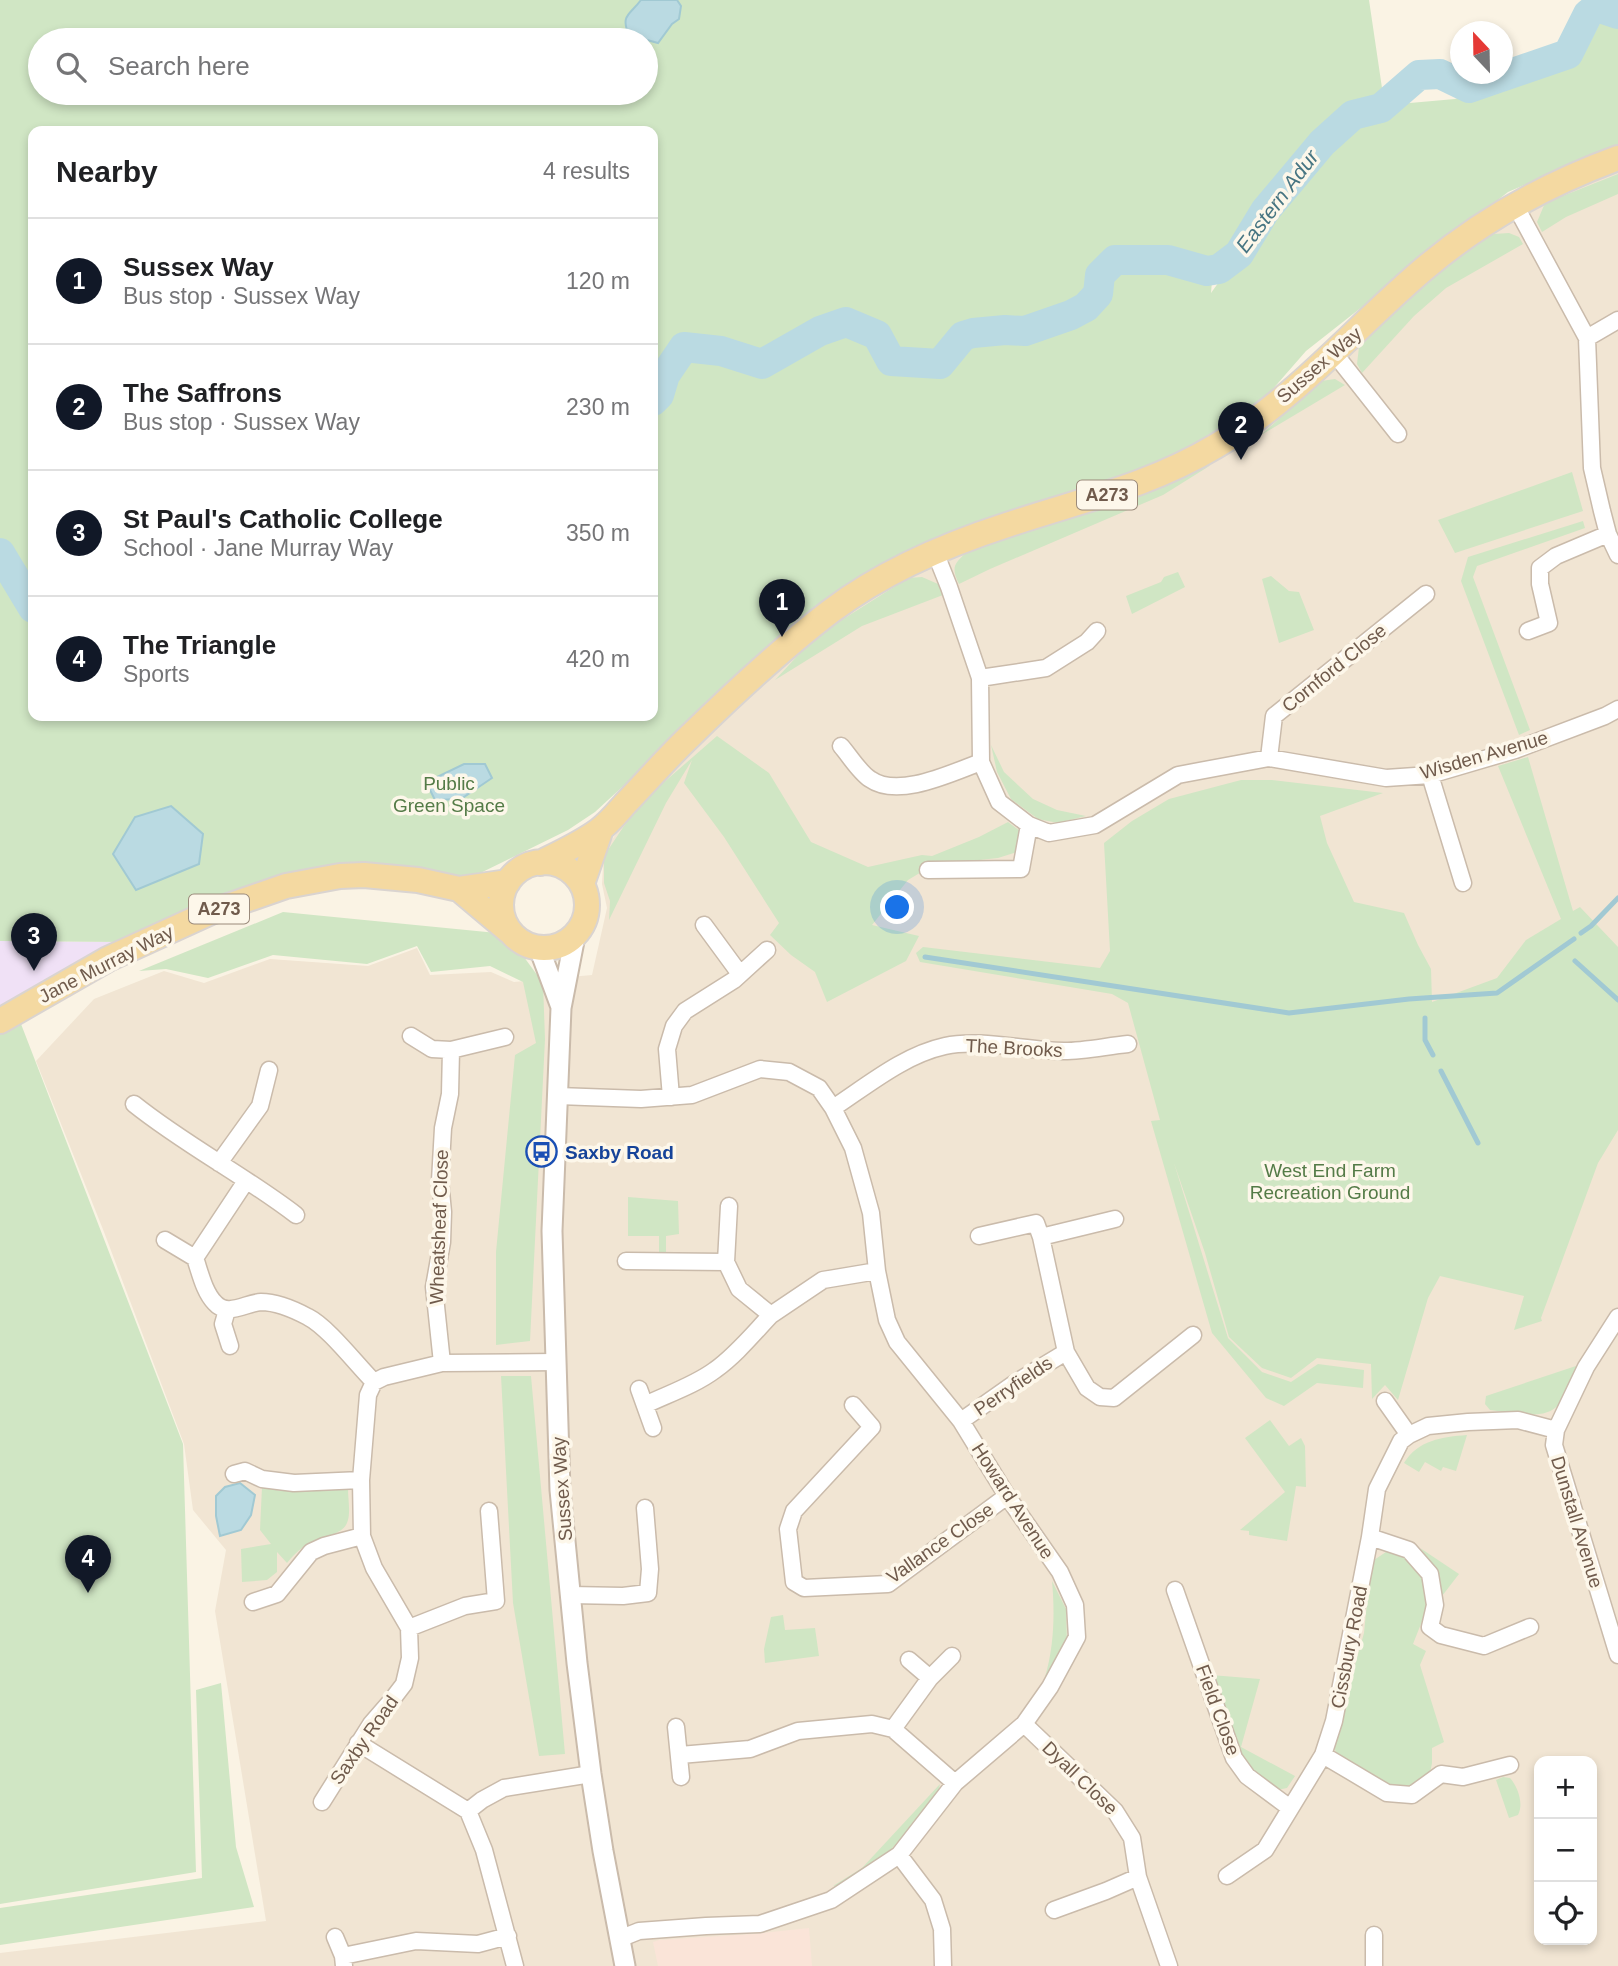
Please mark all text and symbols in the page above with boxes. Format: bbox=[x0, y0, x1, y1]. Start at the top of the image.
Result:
north arrow bbox=[1450, 21, 1513, 84]
search box bbox=[28, 28, 658, 105]
icon: search bbox=[52, 48, 90, 86]
text: Search here bbox=[108, 51, 250, 81]
water label: Eastern Adur bbox=[1231, 145, 1323, 257]
text: Nearby bbox=[56, 155, 158, 188]
text: 4 results bbox=[543, 158, 630, 184]
text: Sussex Way bbox=[123, 252, 274, 282]
text: 1 bbox=[73, 268, 85, 294]
text: 120 m bbox=[566, 268, 630, 294]
text: Bus stop · Sussex Way bbox=[123, 283, 360, 309]
street label: Sussex Way bbox=[1273, 322, 1366, 407]
text: The Saffrons bbox=[123, 378, 282, 408]
text: 2 bbox=[73, 394, 85, 420]
text: 230 m bbox=[566, 394, 630, 420]
pin: 2 bbox=[1218, 402, 1264, 460]
text: Bus stop · Sussex Way bbox=[123, 409, 360, 435]
road number: A273 bbox=[1077, 480, 1137, 509]
text: St Paul's Catholic College bbox=[123, 504, 443, 534]
text: 3 bbox=[73, 520, 85, 546]
text: 350 m bbox=[566, 520, 630, 546]
text: School · Jane Murray Way bbox=[123, 535, 393, 561]
pin: 1 bbox=[759, 579, 805, 637]
street label: Cornford Close bbox=[1278, 620, 1390, 716]
text: The Triangle bbox=[123, 630, 276, 660]
text: 4 bbox=[73, 646, 85, 672]
text: 420 m bbox=[566, 646, 630, 672]
text: Sports bbox=[123, 661, 189, 687]
street label: Wisden Avenue bbox=[1418, 727, 1550, 783]
park label: Public Green Space bbox=[393, 773, 505, 816]
your location bbox=[880, 890, 914, 924]
road number: A273 bbox=[189, 894, 249, 924]
pin: 3 bbox=[11, 913, 57, 971]
street label: Jane Murray Way bbox=[35, 921, 177, 1007]
street label: The Brooks bbox=[965, 1035, 1063, 1061]
bus stop icon: Saxby Road bbox=[525, 1135, 559, 1169]
place label: Saxby Road bbox=[565, 1142, 674, 1163]
street label: Wheatsheaf Close bbox=[426, 1149, 452, 1305]
park label: West End Farm Recreation Ground bbox=[1250, 1160, 1410, 1203]
street label: Perryfields bbox=[970, 1352, 1056, 1420]
street label: Sussex Way bbox=[548, 1435, 576, 1542]
street label: Howard Avenue bbox=[968, 1439, 1058, 1563]
street label: Dunstall Avenue bbox=[1547, 1453, 1607, 1591]
street label: Vallance Close bbox=[883, 1498, 997, 1588]
pin: 4 bbox=[65, 1535, 111, 1593]
street label: Cissbury Road bbox=[1327, 1584, 1371, 1710]
street label: Field Close bbox=[1192, 1662, 1244, 1758]
street label: Saxby Road bbox=[326, 1692, 402, 1788]
street label: Dyall Close bbox=[1038, 1737, 1122, 1819]
map controls bbox=[1534, 1756, 1597, 1945]
button: + bbox=[1534, 1756, 1597, 1819]
button: − bbox=[1534, 1819, 1597, 1882]
button: locate bbox=[1534, 1882, 1597, 1945]

